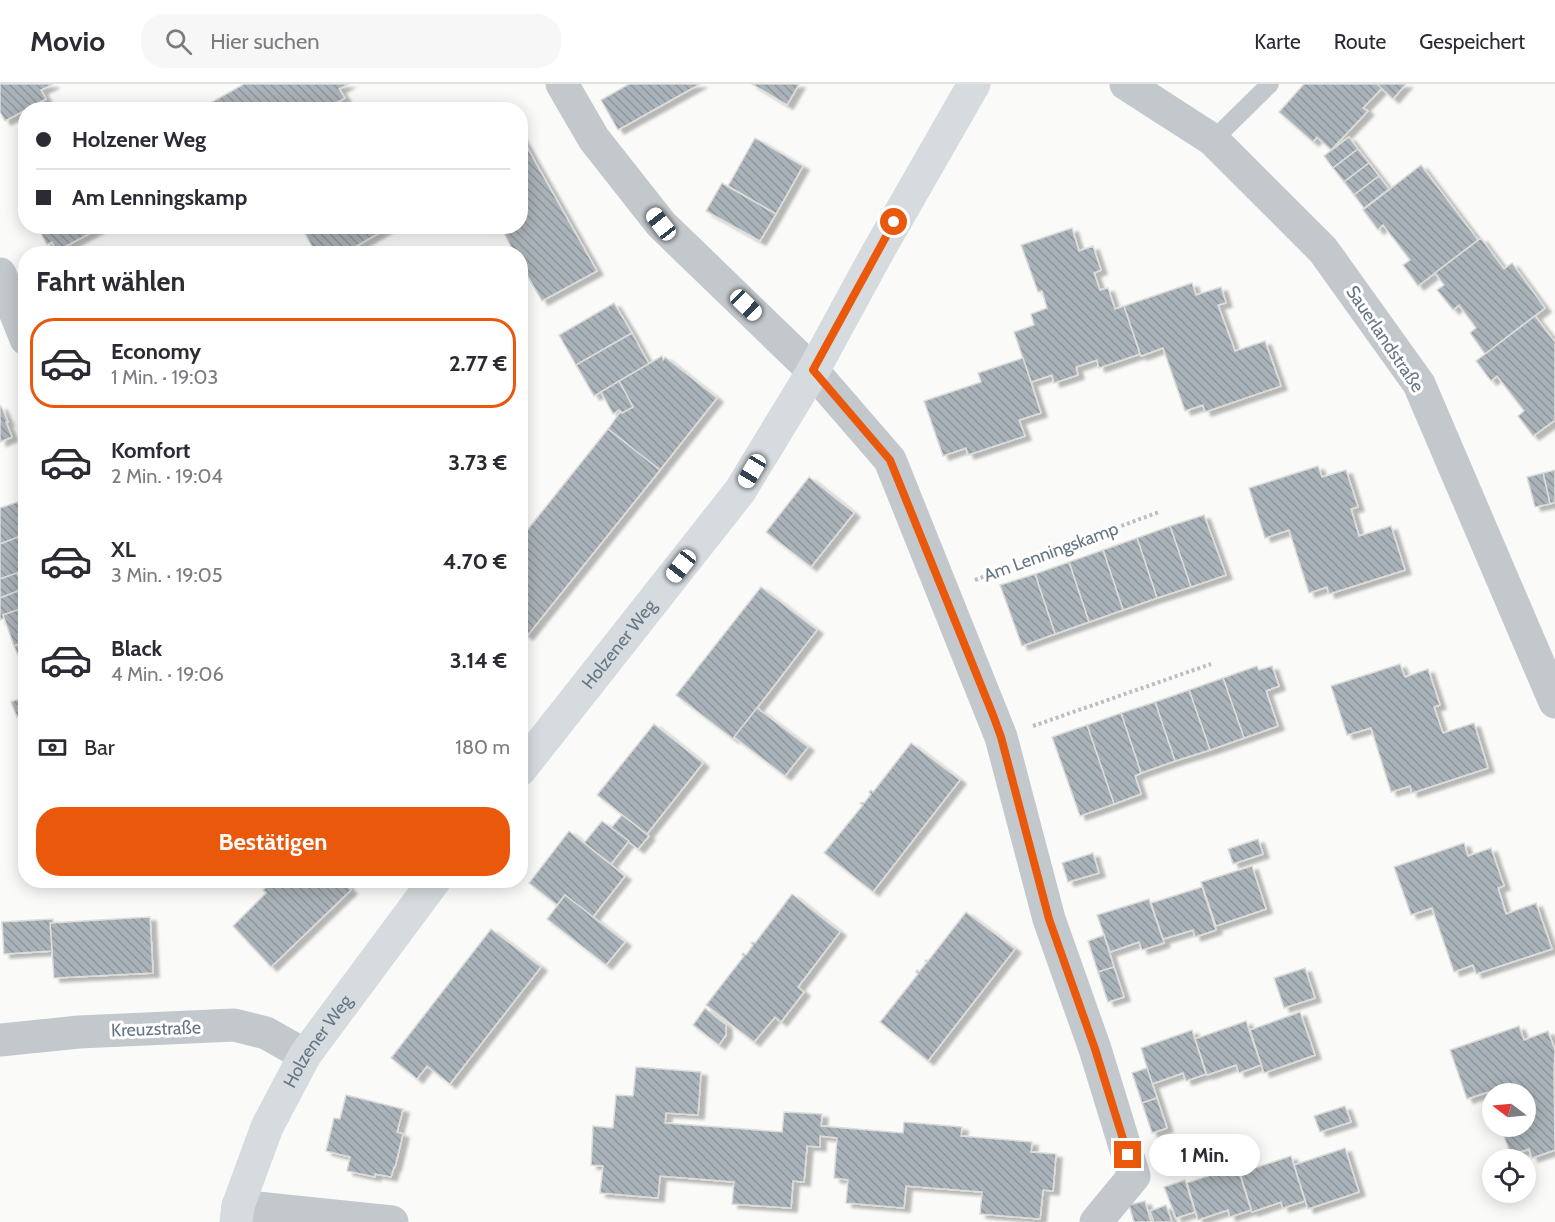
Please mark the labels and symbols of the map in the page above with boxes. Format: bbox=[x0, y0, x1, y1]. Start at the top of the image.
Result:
car bbox=[643, 204, 679, 244]
route start bbox=[880, 208, 907, 235]
street label: Sauerlandstraße bbox=[1341, 282, 1429, 396]
car bbox=[727, 286, 765, 324]
car bbox=[735, 451, 769, 491]
street label: Am Lenningskamp bbox=[981, 517, 1121, 587]
car bbox=[663, 546, 699, 586]
street label: Holzener Weg bbox=[577, 594, 662, 693]
street label: Holzener Weg bbox=[279, 990, 357, 1092]
street label: Kreuzstraße bbox=[111, 1016, 201, 1042]
north arrow bbox=[1482, 1083, 1536, 1137]
callout: 1 Min. bbox=[1149, 1134, 1260, 1176]
route end bbox=[1114, 1141, 1141, 1168]

